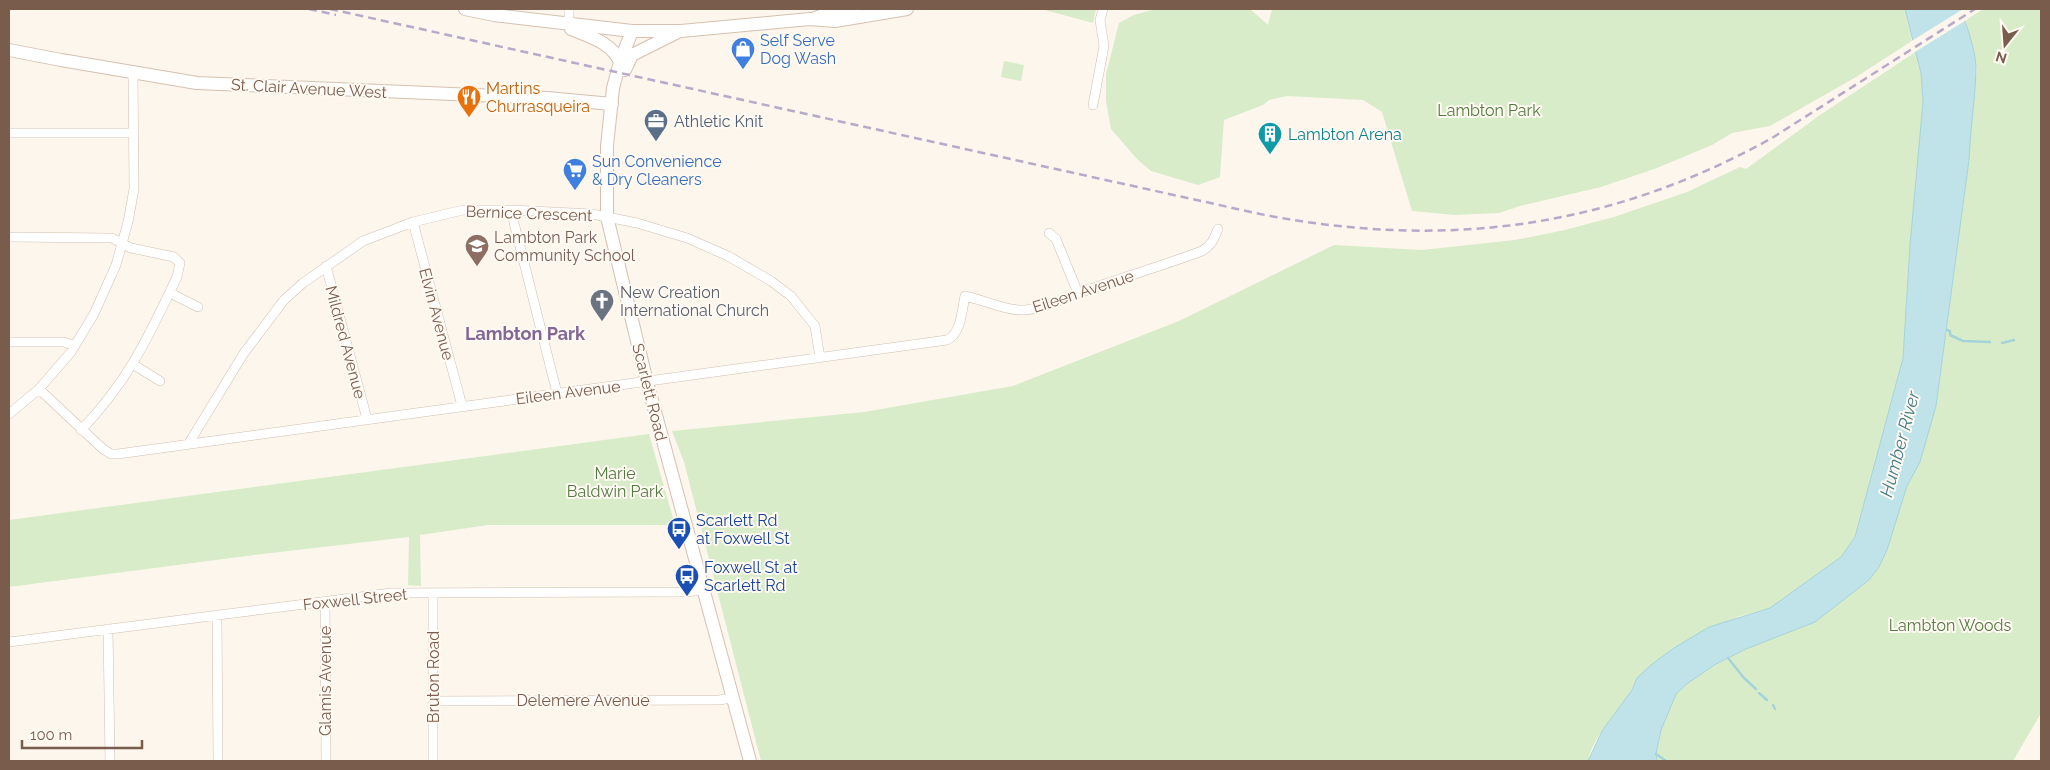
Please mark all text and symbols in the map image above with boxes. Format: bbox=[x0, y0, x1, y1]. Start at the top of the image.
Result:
north arrow bbox=[1980, 20, 2030, 70]
place label: Self Serve Dog Wash bbox=[760, 31, 836, 68]
shop icon: Self Serve Dog Wash bbox=[730, 36, 756, 70]
text: N bbox=[1994, 48, 2009, 67]
street label: St. Clair Avenue West bbox=[230, 75, 388, 102]
place label: Martins Churrasqueira bbox=[486, 79, 590, 116]
restaurant icon: Martins Churrasqueira bbox=[456, 84, 482, 118]
park label: Lambton Park bbox=[1437, 101, 1541, 120]
office icon: Athletic Knit bbox=[643, 108, 669, 142]
place label: Athletic Knit bbox=[674, 112, 764, 131]
building icon: Lambton Arena bbox=[1257, 121, 1283, 155]
place label: Lambton Arena bbox=[1288, 125, 1402, 144]
place label: Sun Convenience & Dry Cleaners bbox=[592, 152, 722, 189]
supermarket icon: Sun Convenience & Dry Cleaners bbox=[562, 157, 588, 191]
street label: Bernice Crescent bbox=[465, 202, 593, 225]
place label: Lambton Park Community School bbox=[494, 228, 636, 265]
school or university icon: Lambton Park Community School bbox=[464, 233, 490, 267]
street label: Elvin Avenue bbox=[415, 266, 458, 362]
street label: Eileen Avenue bbox=[1030, 266, 1136, 317]
place label: New Creation International Church bbox=[620, 283, 769, 320]
street label: Mildred Avenue bbox=[321, 284, 370, 401]
church icon: New Creation International Church bbox=[589, 288, 615, 322]
district label: Lambton Park bbox=[465, 323, 586, 344]
street label: Scarlett Road bbox=[628, 341, 671, 443]
street label: Eileen Avenue bbox=[515, 377, 622, 408]
water label: Humber River bbox=[1875, 388, 1924, 499]
park label: Marie Baldwin Park bbox=[567, 464, 664, 501]
place label: Scarlett Rd at Foxwell St bbox=[696, 511, 790, 548]
bus stop icon: Scarlett Rd at Foxwell St bbox=[666, 516, 692, 550]
place label: Foxwell St at Scarlett Rd bbox=[704, 558, 798, 595]
bus stop icon: Foxwell St at Scarlett Rd bbox=[674, 563, 700, 597]
street label: Foxwell Street bbox=[302, 585, 409, 614]
park label: Lambton Woods bbox=[1889, 616, 2012, 635]
street label: Glamis Avenue bbox=[316, 626, 335, 736]
street label: Bruton Road bbox=[424, 631, 443, 723]
street label: Delemere Avenue bbox=[516, 691, 650, 710]
scale bar bbox=[22, 718, 142, 750]
text: 100 m bbox=[30, 726, 72, 744]

